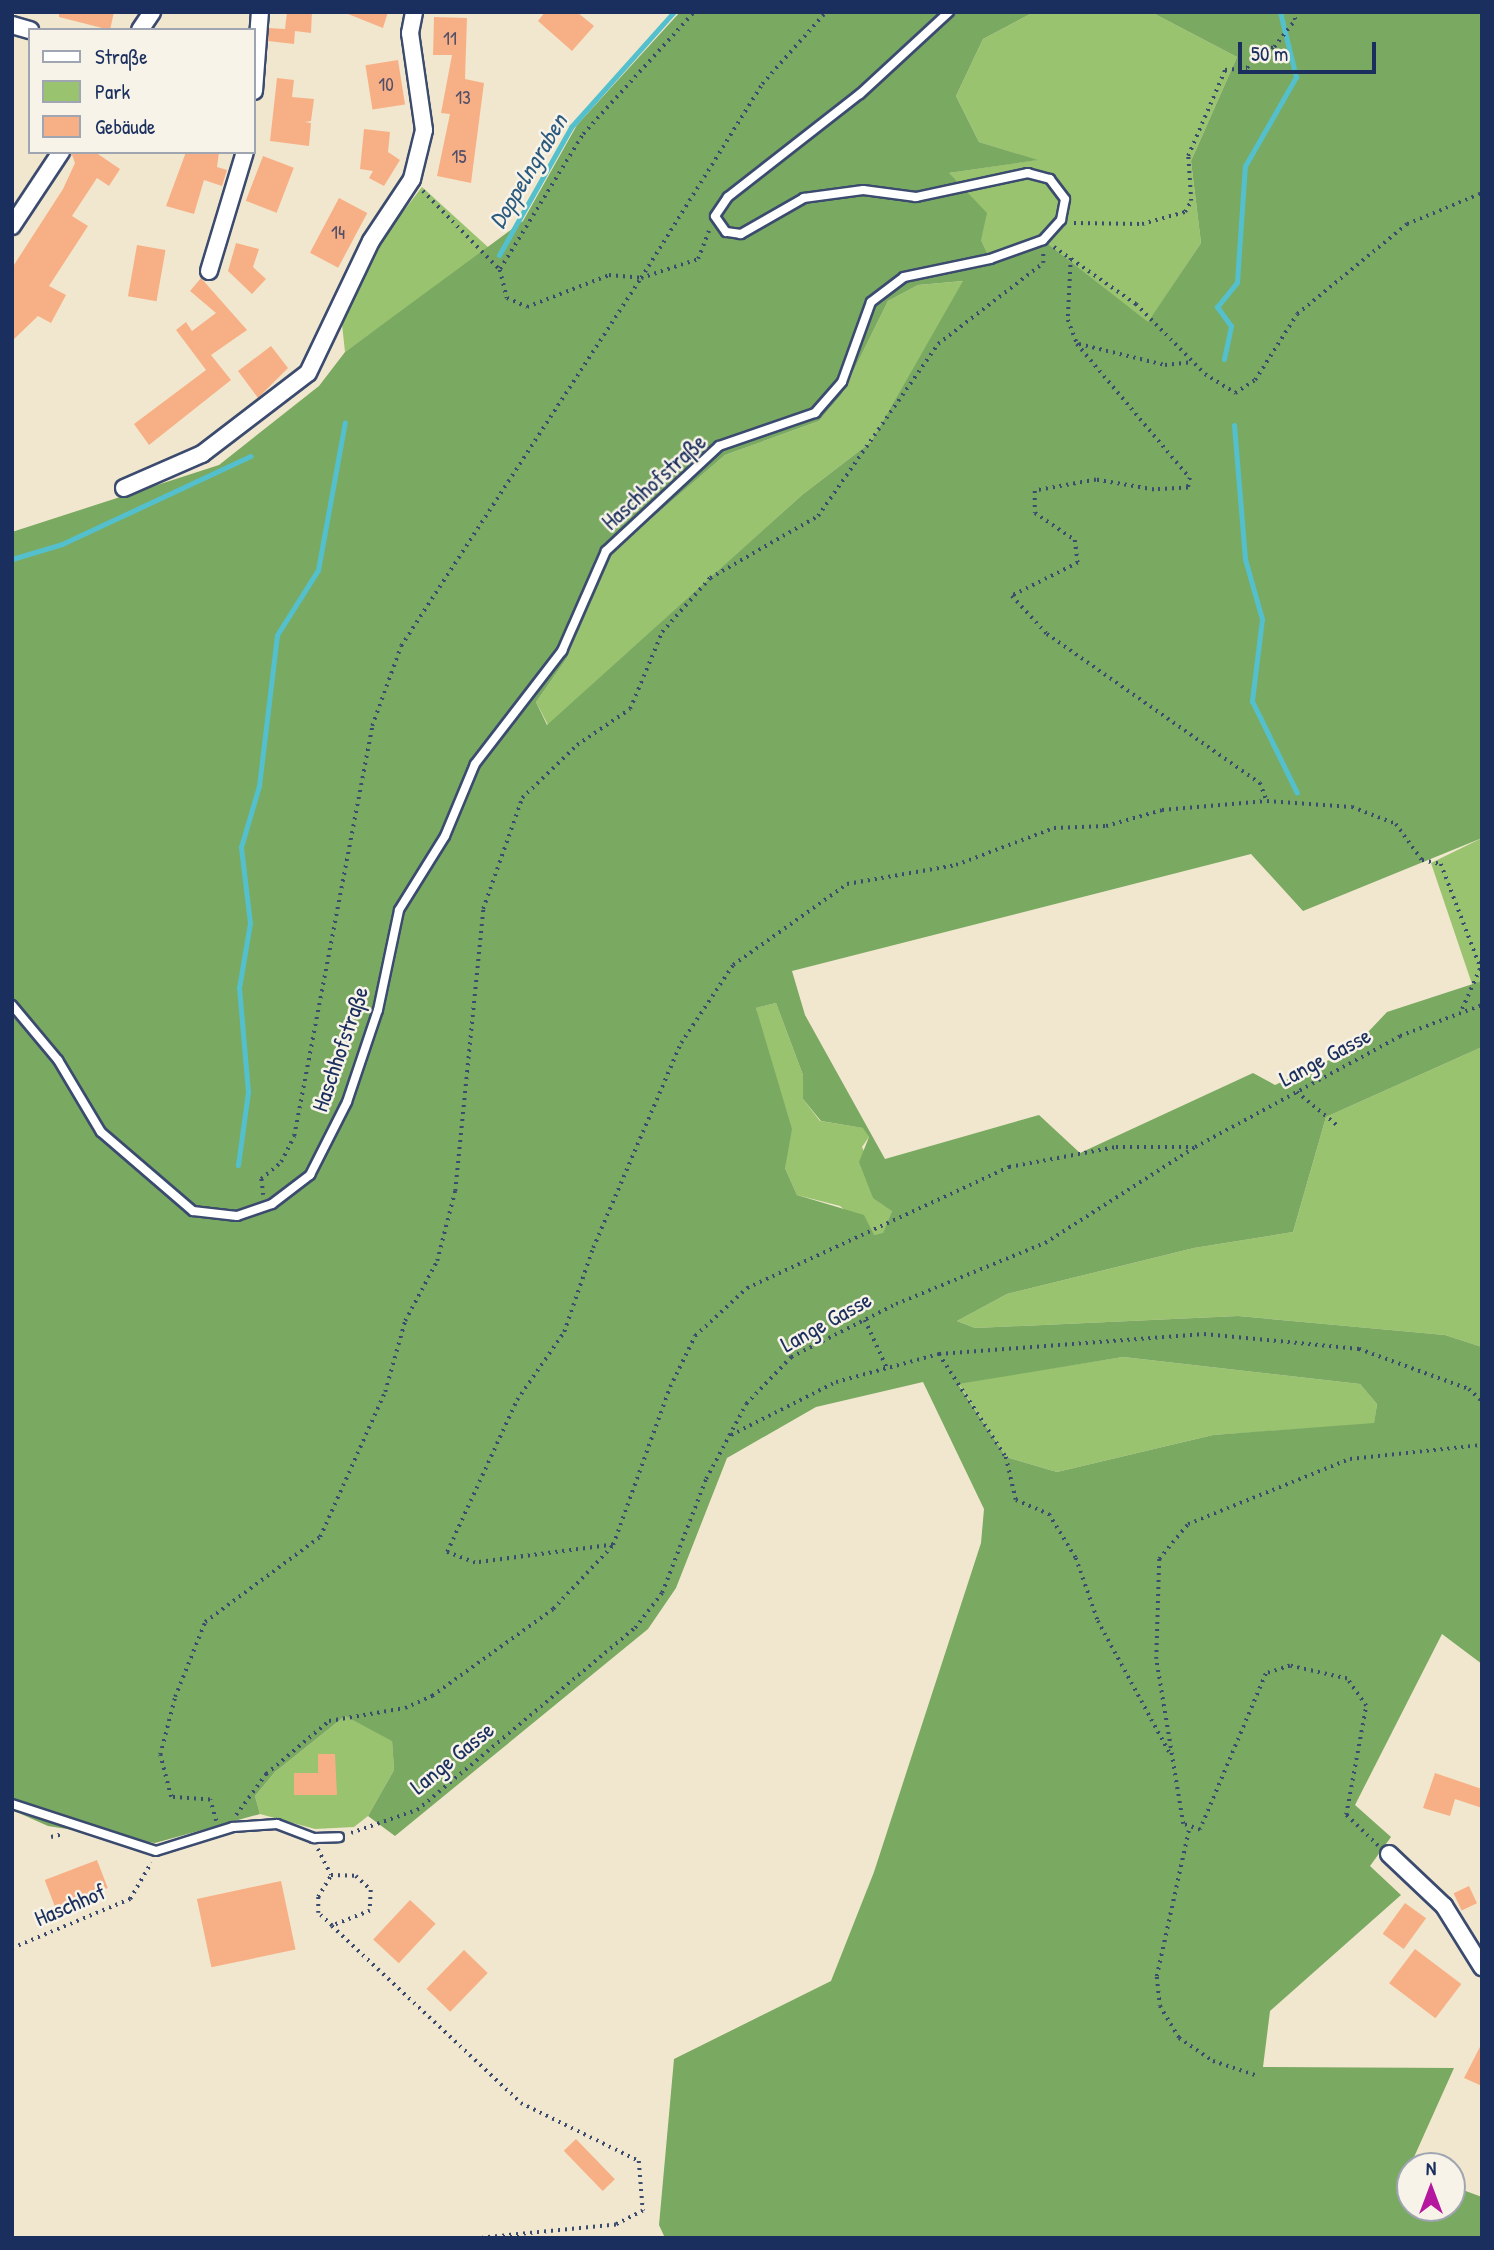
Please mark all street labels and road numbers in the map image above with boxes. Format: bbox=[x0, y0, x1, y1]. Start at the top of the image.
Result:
street label: Haschhofstraße bbox=[596, 428, 712, 536]
street label: Haschhofstraße bbox=[306, 983, 374, 1115]
street label: Lange Gasse bbox=[1275, 1021, 1375, 1093]
street label: Lange Gasse bbox=[776, 1286, 876, 1358]
street label: Lange Gasse bbox=[405, 1716, 499, 1800]
street label: Haschhof bbox=[30, 1878, 110, 1932]

